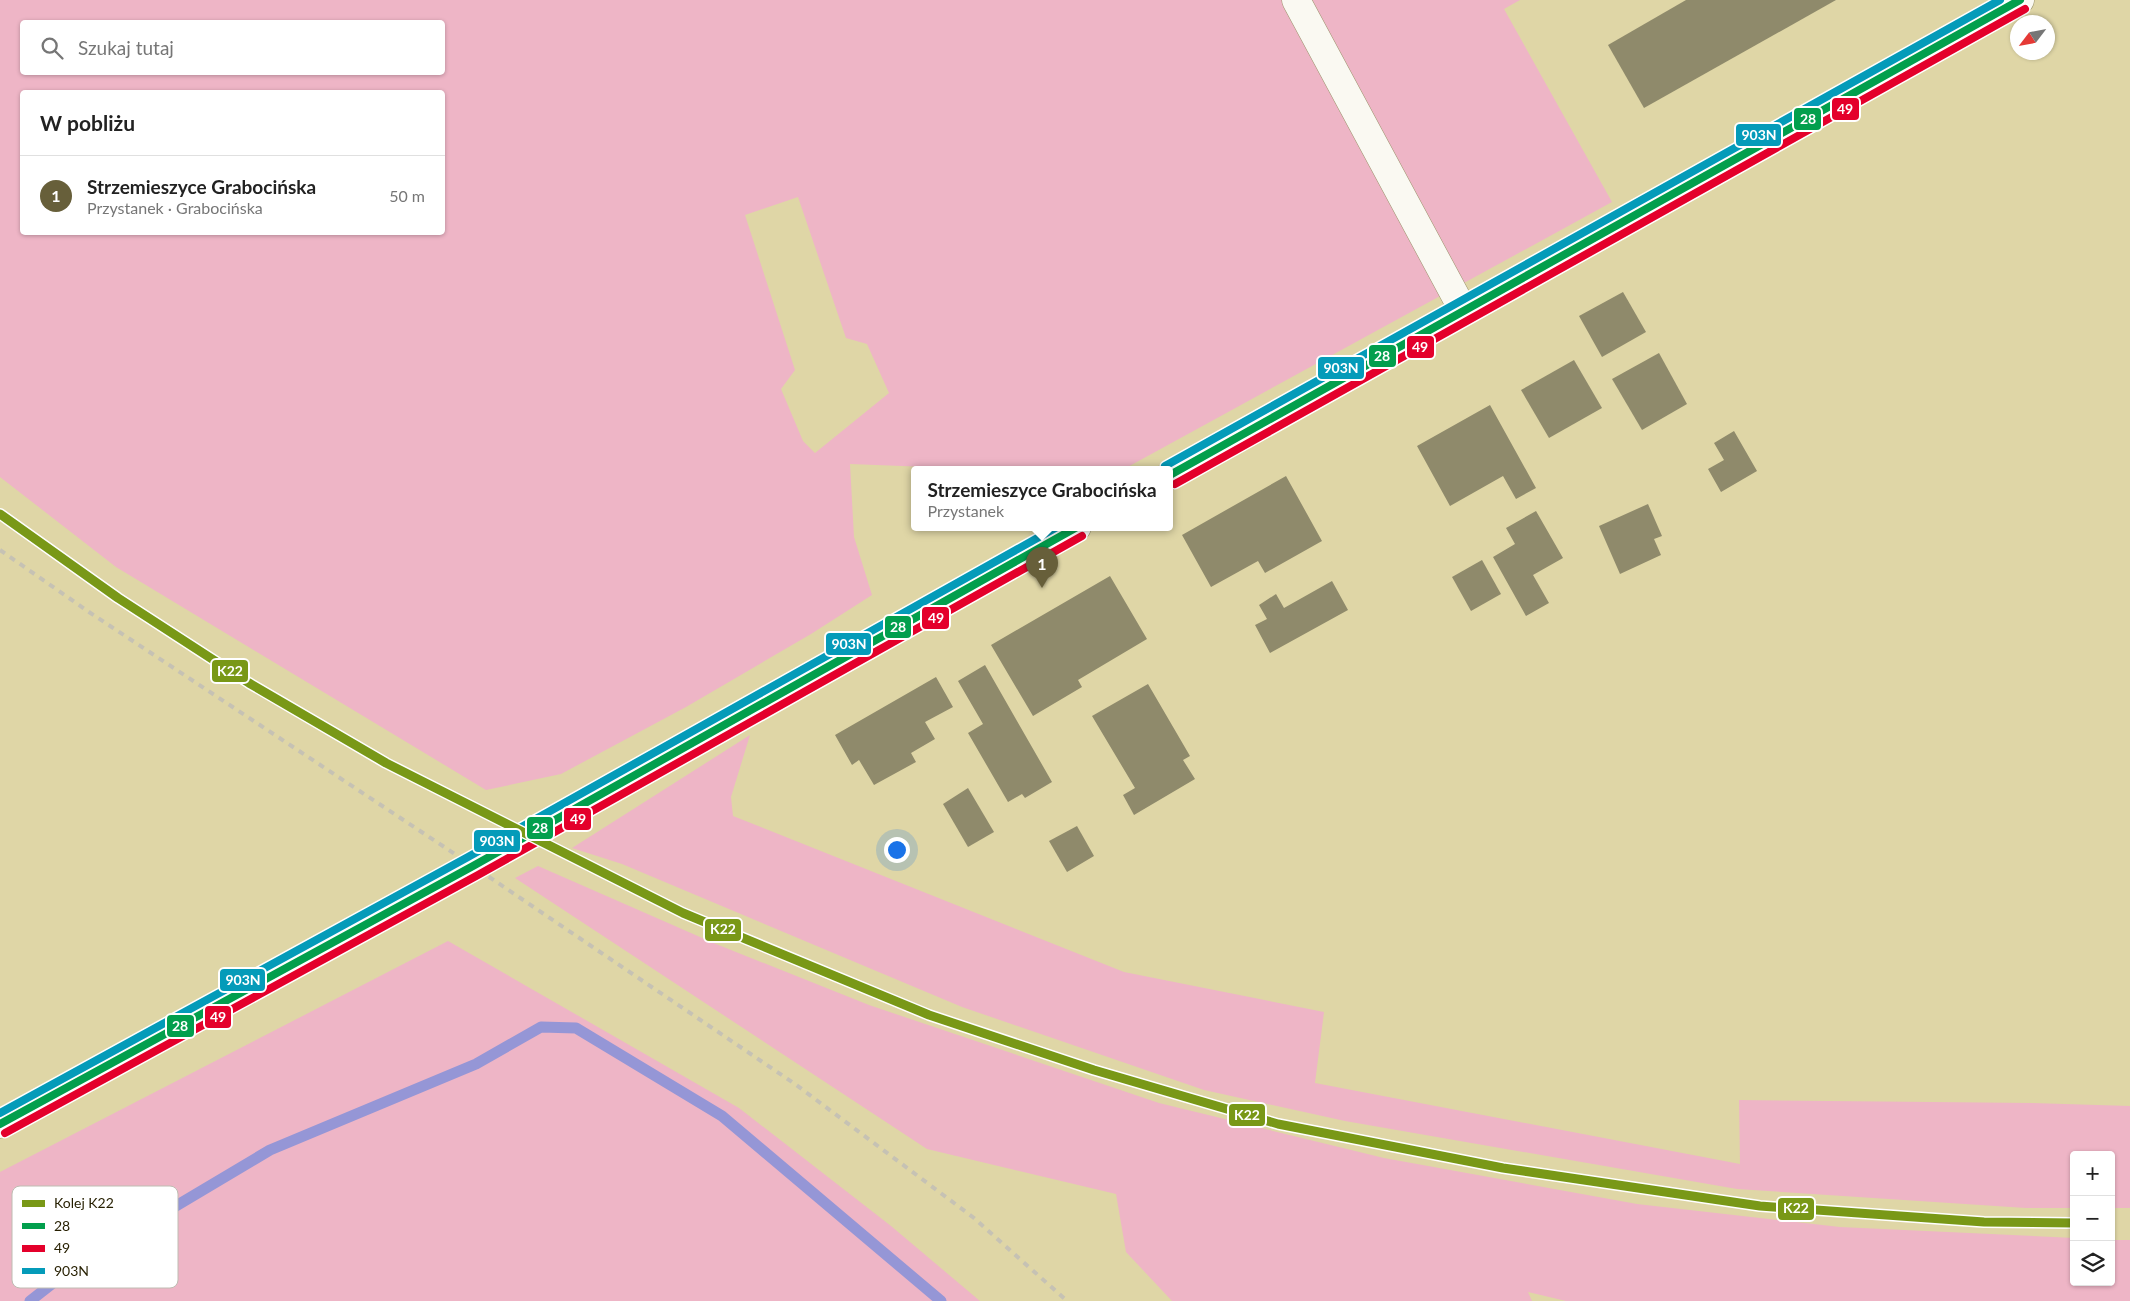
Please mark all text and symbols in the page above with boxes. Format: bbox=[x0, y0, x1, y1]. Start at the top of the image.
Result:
north arrow bbox=[2010, 15, 2055, 60]
search box bbox=[20, 20, 445, 75]
icon: search bbox=[38, 34, 66, 62]
text: Szukaj tutaj bbox=[78, 36, 174, 59]
line badge: 49 bbox=[1831, 97, 1860, 121]
text: 49 bbox=[1837, 100, 1853, 117]
line badge: 28 bbox=[1793, 107, 1822, 131]
text: W pobliżu bbox=[40, 110, 135, 135]
text: 28 bbox=[1800, 110, 1816, 127]
line badge: 903N bbox=[1735, 123, 1782, 147]
text: 903N bbox=[1741, 126, 1777, 143]
text: Strzemieszyce Grabocińska bbox=[87, 175, 316, 198]
text: 1 bbox=[51, 186, 61, 205]
text: 50 m bbox=[389, 186, 425, 205]
text: Przystanek · Grabocińska bbox=[87, 198, 263, 217]
line badge: 49 bbox=[1406, 335, 1435, 359]
text: 49 bbox=[1412, 338, 1428, 355]
line badge: 28 bbox=[1368, 344, 1397, 368]
text: 28 bbox=[1374, 347, 1390, 364]
line badge: 903N bbox=[1317, 356, 1365, 380]
text: 903N bbox=[1323, 359, 1359, 376]
popup bbox=[911, 466, 1173, 531]
text: Strzemieszyce Grabocińska bbox=[927, 478, 1157, 501]
text: Przystanek bbox=[927, 501, 1004, 520]
pin: 1 bbox=[1026, 547, 1058, 588]
line badge: 49 bbox=[921, 606, 950, 630]
text: 49 bbox=[928, 609, 944, 626]
line badge: 28 bbox=[884, 615, 912, 639]
text: 28 bbox=[890, 618, 906, 635]
line badge: 903N bbox=[825, 632, 872, 656]
text: 903N bbox=[831, 635, 867, 652]
line badge: K22 bbox=[211, 659, 249, 683]
text: K22 bbox=[217, 662, 243, 679]
line badge: 49 bbox=[563, 807, 592, 831]
text: 49 bbox=[570, 810, 586, 827]
line badge: 28 bbox=[526, 816, 554, 840]
text: 28 bbox=[532, 819, 548, 836]
line badge: 903N bbox=[473, 829, 521, 853]
text: 903N bbox=[479, 832, 515, 849]
your location bbox=[884, 837, 910, 863]
line badge: K22 bbox=[704, 918, 742, 942]
text: K22 bbox=[710, 920, 736, 937]
line badge: 903N bbox=[219, 968, 266, 992]
text: 903N bbox=[225, 971, 261, 988]
line badge: 49 bbox=[204, 1005, 232, 1029]
text: 49 bbox=[210, 1008, 226, 1025]
line badge: 28 bbox=[166, 1014, 195, 1038]
text: 28 bbox=[172, 1017, 188, 1034]
line badge: K22 bbox=[1228, 1103, 1266, 1127]
text: K22 bbox=[1234, 1106, 1260, 1123]
map controls bbox=[2070, 1151, 2115, 1286]
button: + bbox=[2070, 1151, 2115, 1196]
legend bbox=[12, 1186, 178, 1288]
text: Kolej K22 bbox=[54, 1194, 114, 1211]
button: − bbox=[2070, 1196, 2115, 1241]
line badge: K22 bbox=[1777, 1197, 1815, 1221]
text: K22 bbox=[1783, 1199, 1809, 1216]
text: 28 bbox=[54, 1217, 70, 1234]
text: 49 bbox=[54, 1239, 70, 1256]
button: layers bbox=[2070, 1241, 2115, 1286]
text: 903N bbox=[54, 1262, 89, 1279]

